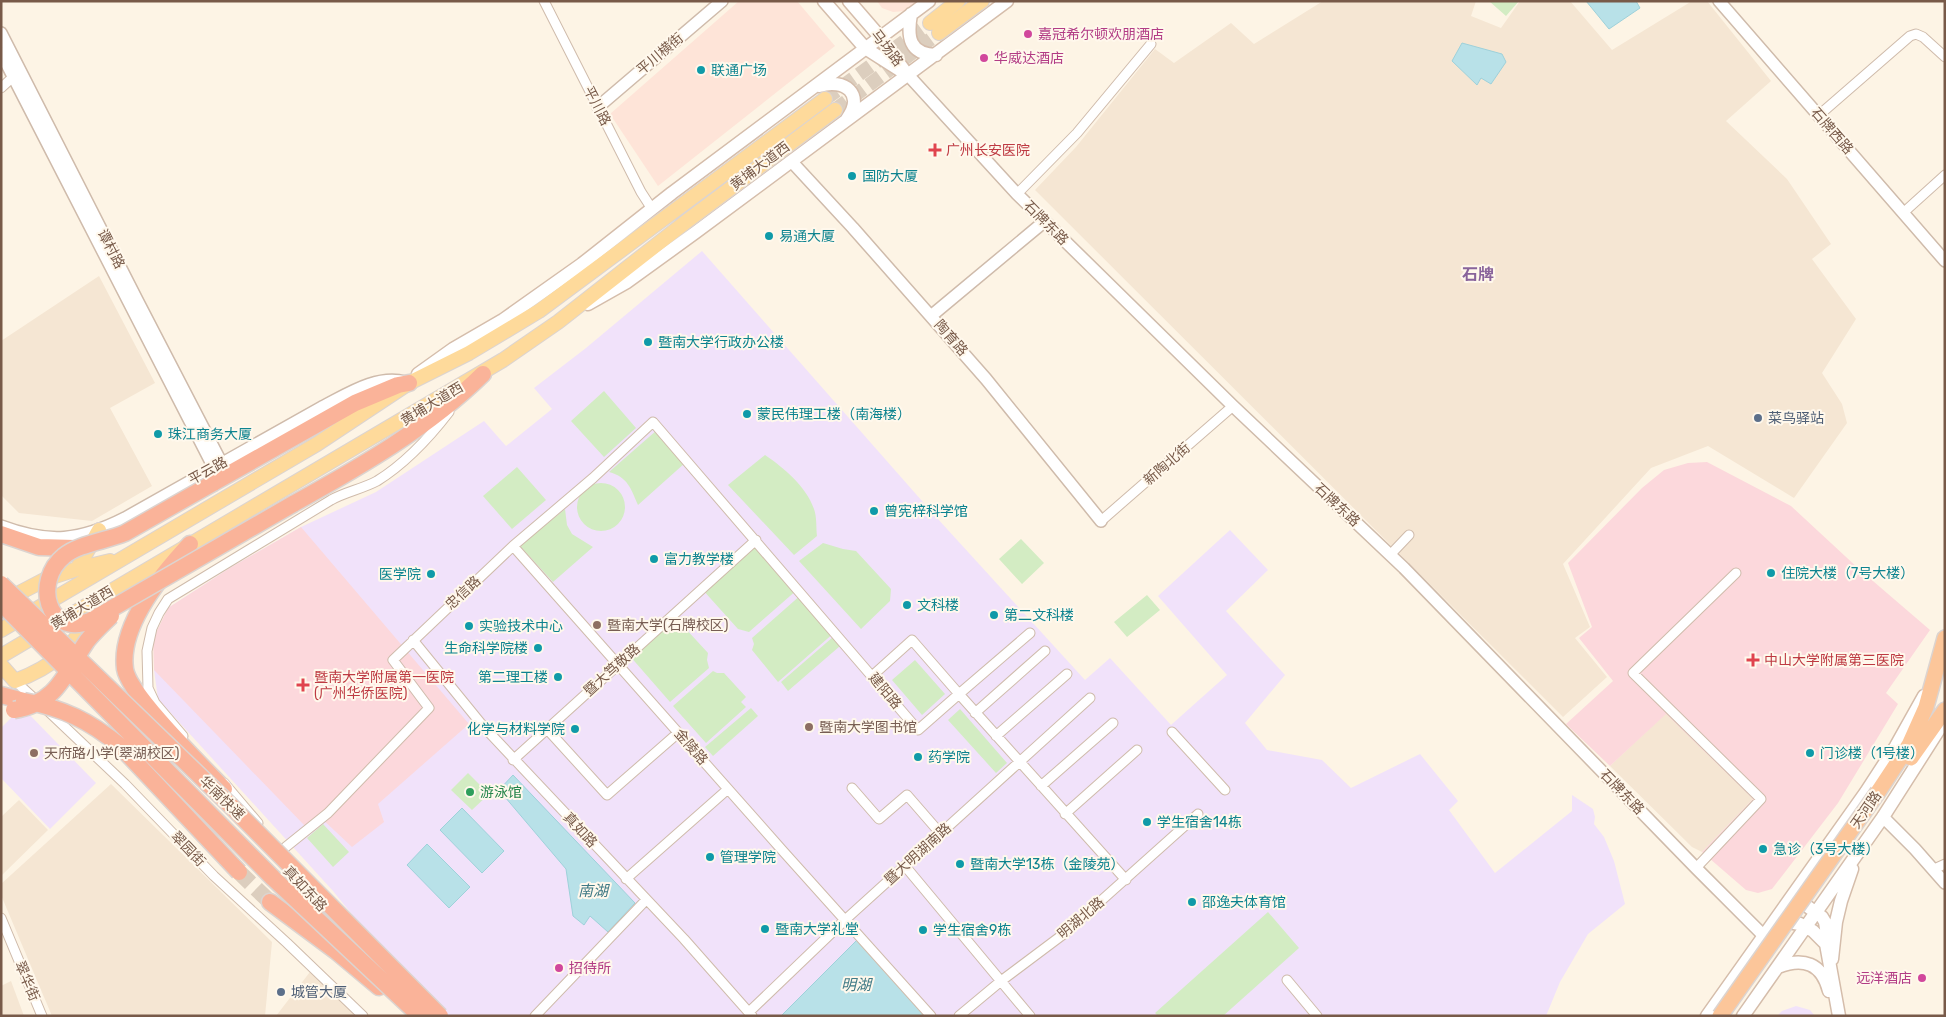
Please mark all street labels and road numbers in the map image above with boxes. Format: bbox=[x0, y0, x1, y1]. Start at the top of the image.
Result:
street label: 马场路 bbox=[867, 26, 907, 70]
street label: 平川横街 bbox=[633, 29, 687, 79]
street label: 平川路 bbox=[580, 83, 614, 129]
street label: 石牌西路 bbox=[1807, 104, 1857, 158]
street label: 黄埔大道西 bbox=[727, 138, 793, 194]
street label: 石牌东路 bbox=[1020, 197, 1072, 249]
street label: 谭村路 bbox=[94, 226, 128, 272]
street label: 陶育路 bbox=[931, 317, 971, 359]
street label: 黄埔大道西 bbox=[398, 379, 466, 429]
street label: 新陶北街 bbox=[1140, 439, 1194, 489]
street label: 平云路 bbox=[186, 453, 230, 489]
street label: 石牌东路 bbox=[1311, 480, 1363, 530]
street label: 忠信路 bbox=[442, 572, 484, 614]
street label: 黄埔大道西 bbox=[48, 583, 116, 633]
street label: 暨大笃敬路 bbox=[580, 640, 644, 700]
street label: 建阳路 bbox=[865, 669, 905, 713]
street label: 金陵路 bbox=[671, 726, 711, 768]
street label: 石牌东路 bbox=[1596, 766, 1648, 818]
street label: 华南快速 bbox=[196, 772, 248, 824]
street label: 天河路 bbox=[1847, 788, 1885, 832]
street label: 真如路 bbox=[559, 809, 601, 851]
street label: 暨大明湖南路 bbox=[881, 820, 955, 888]
street label: 翠园街 bbox=[167, 828, 209, 870]
street label: 真如东路 bbox=[280, 863, 330, 915]
street label: 明湖北路 bbox=[1054, 893, 1108, 943]
street label: 翠华街 bbox=[11, 958, 43, 1004]

